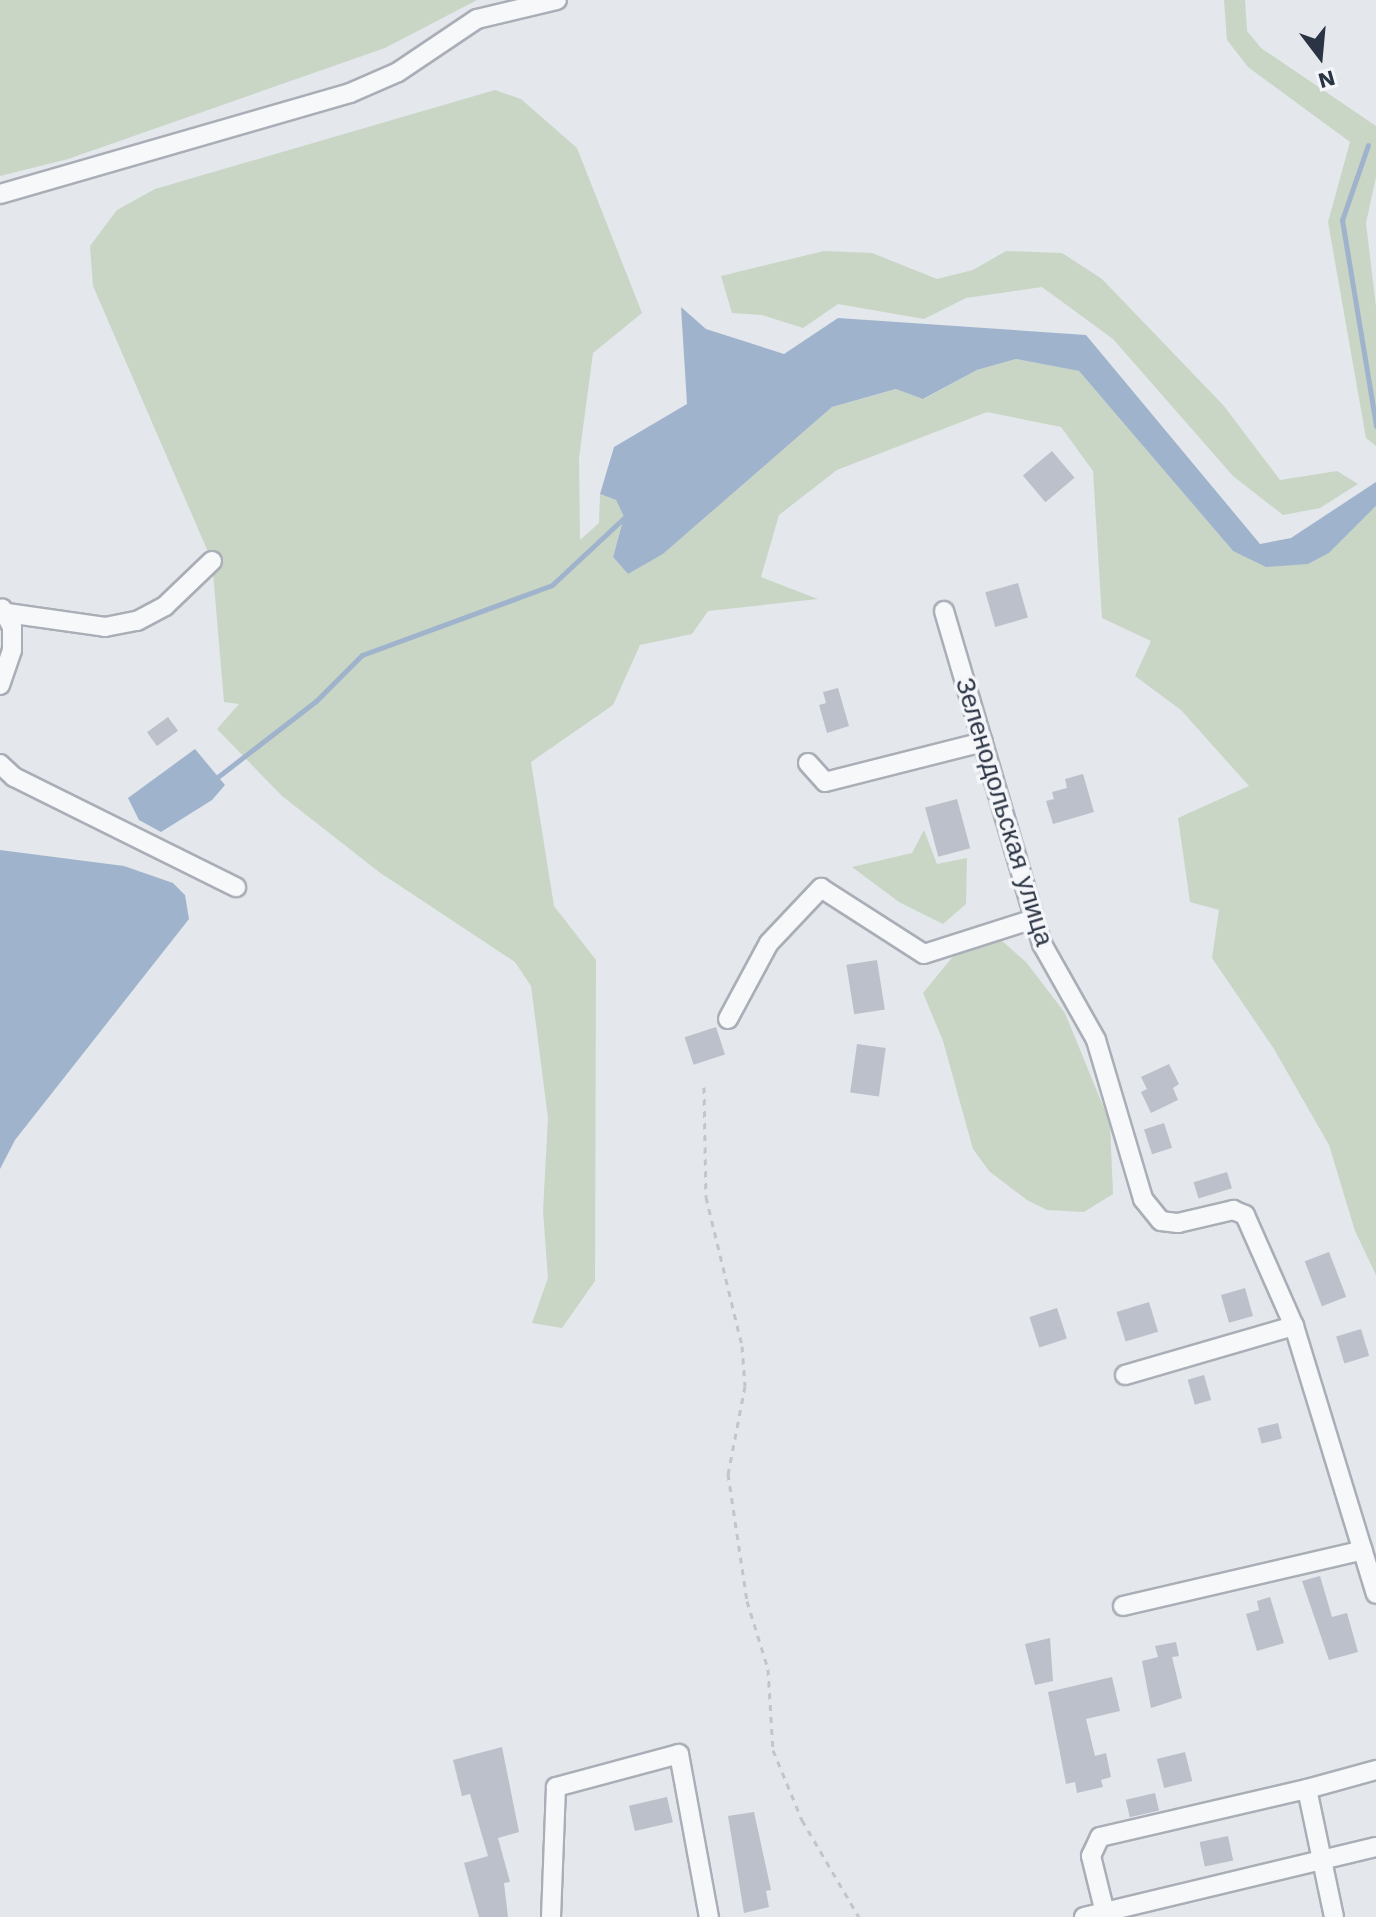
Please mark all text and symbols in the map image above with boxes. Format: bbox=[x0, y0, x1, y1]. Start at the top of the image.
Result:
north arrow bbox=[1280, 16, 1360, 96]
text: N bbox=[1315, 65, 1338, 94]
street label: Зеленодольская улица bbox=[948, 674, 1060, 950]

